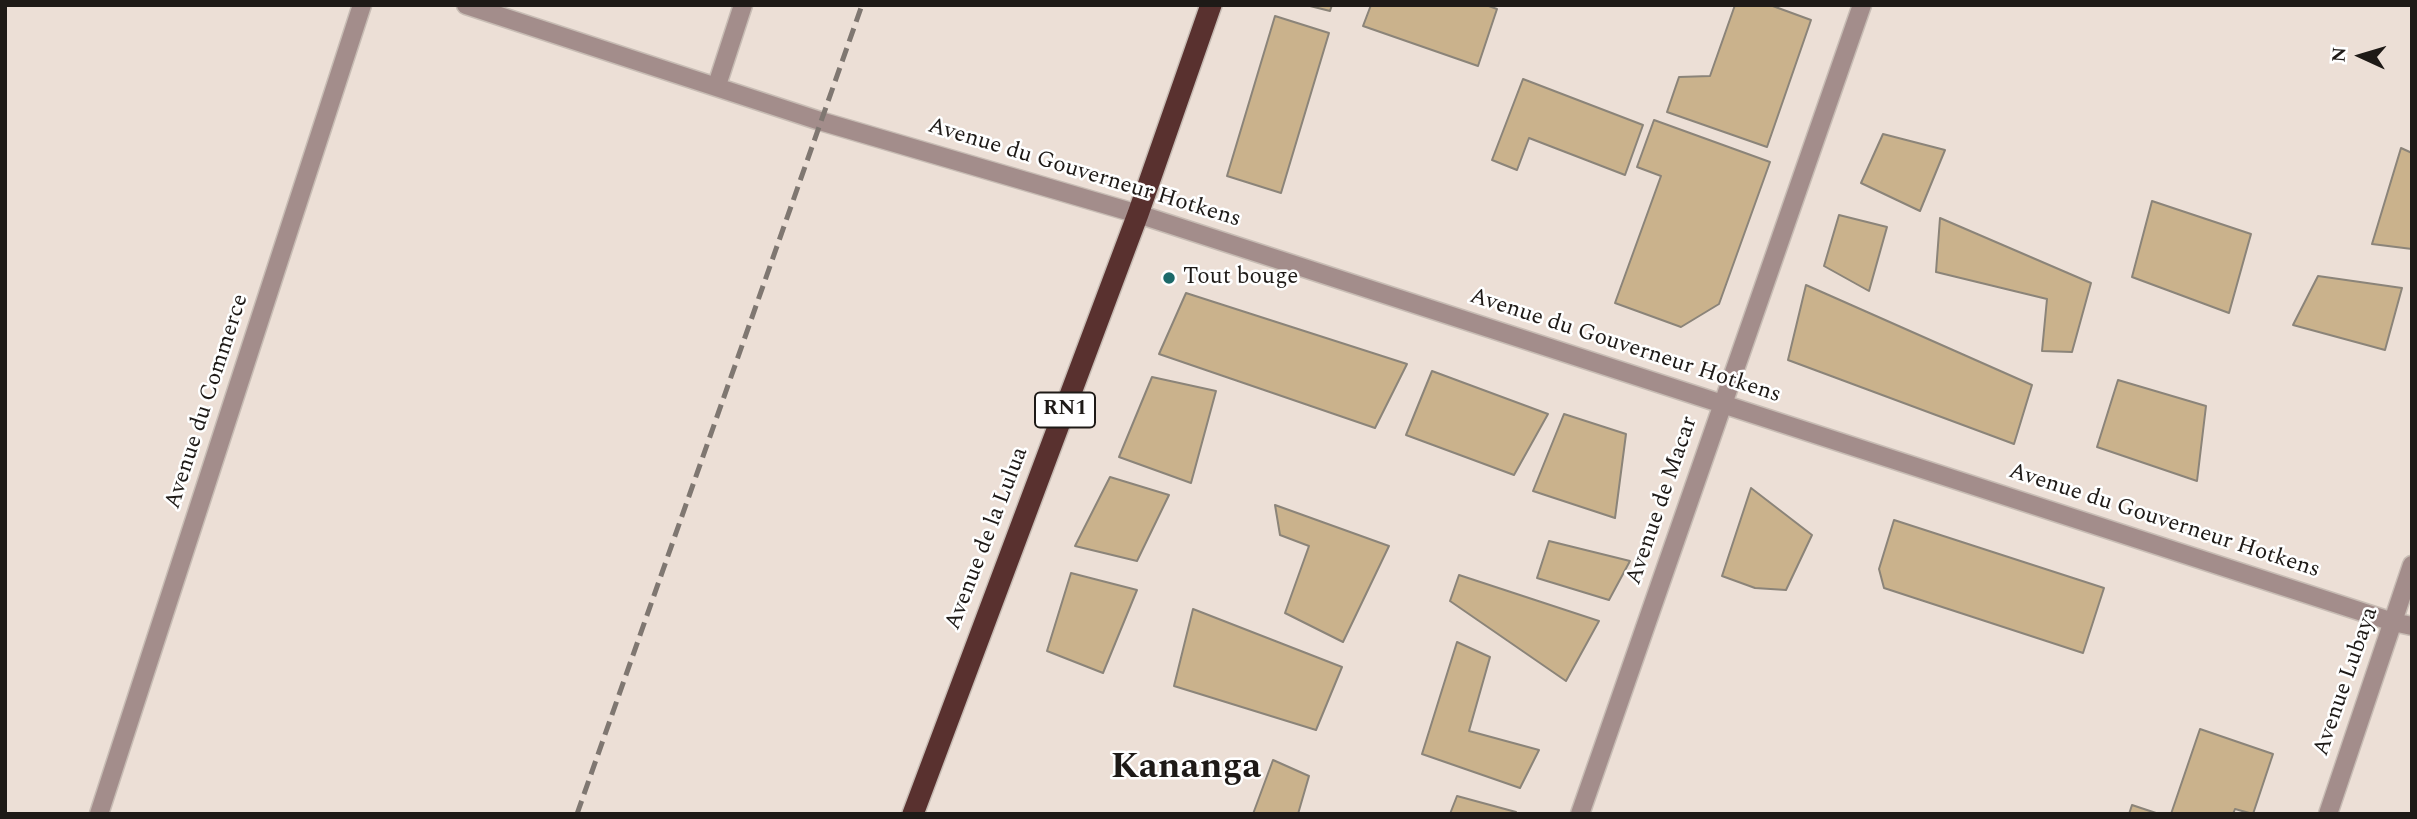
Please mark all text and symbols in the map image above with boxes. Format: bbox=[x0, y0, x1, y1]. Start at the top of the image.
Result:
north arrow bbox=[2326, 21, 2396, 91]
text: N bbox=[2325, 46, 2355, 63]
street label: Avenue du Gouverneur Hotkens bbox=[924, 113, 1244, 235]
place label: Tout bouge bbox=[1183, 264, 1298, 292]
marker: Tout bouge bbox=[1161, 270, 1177, 286]
street label: Avenue du Gouverneur Hotkens bbox=[1466, 284, 1784, 410]
street label: Avenue du Commerce bbox=[160, 291, 256, 513]
road number: RN1 bbox=[1035, 392, 1095, 428]
street label: Avenue de Macar bbox=[1621, 413, 1705, 589]
street label: Avenue de la Lulua bbox=[940, 444, 1036, 634]
street label: Avenue du Gouverneur Hotkens bbox=[2005, 459, 2323, 585]
street label: Avenue Lubaya bbox=[2309, 604, 2385, 760]
district label: Kananga bbox=[1111, 748, 1261, 792]

